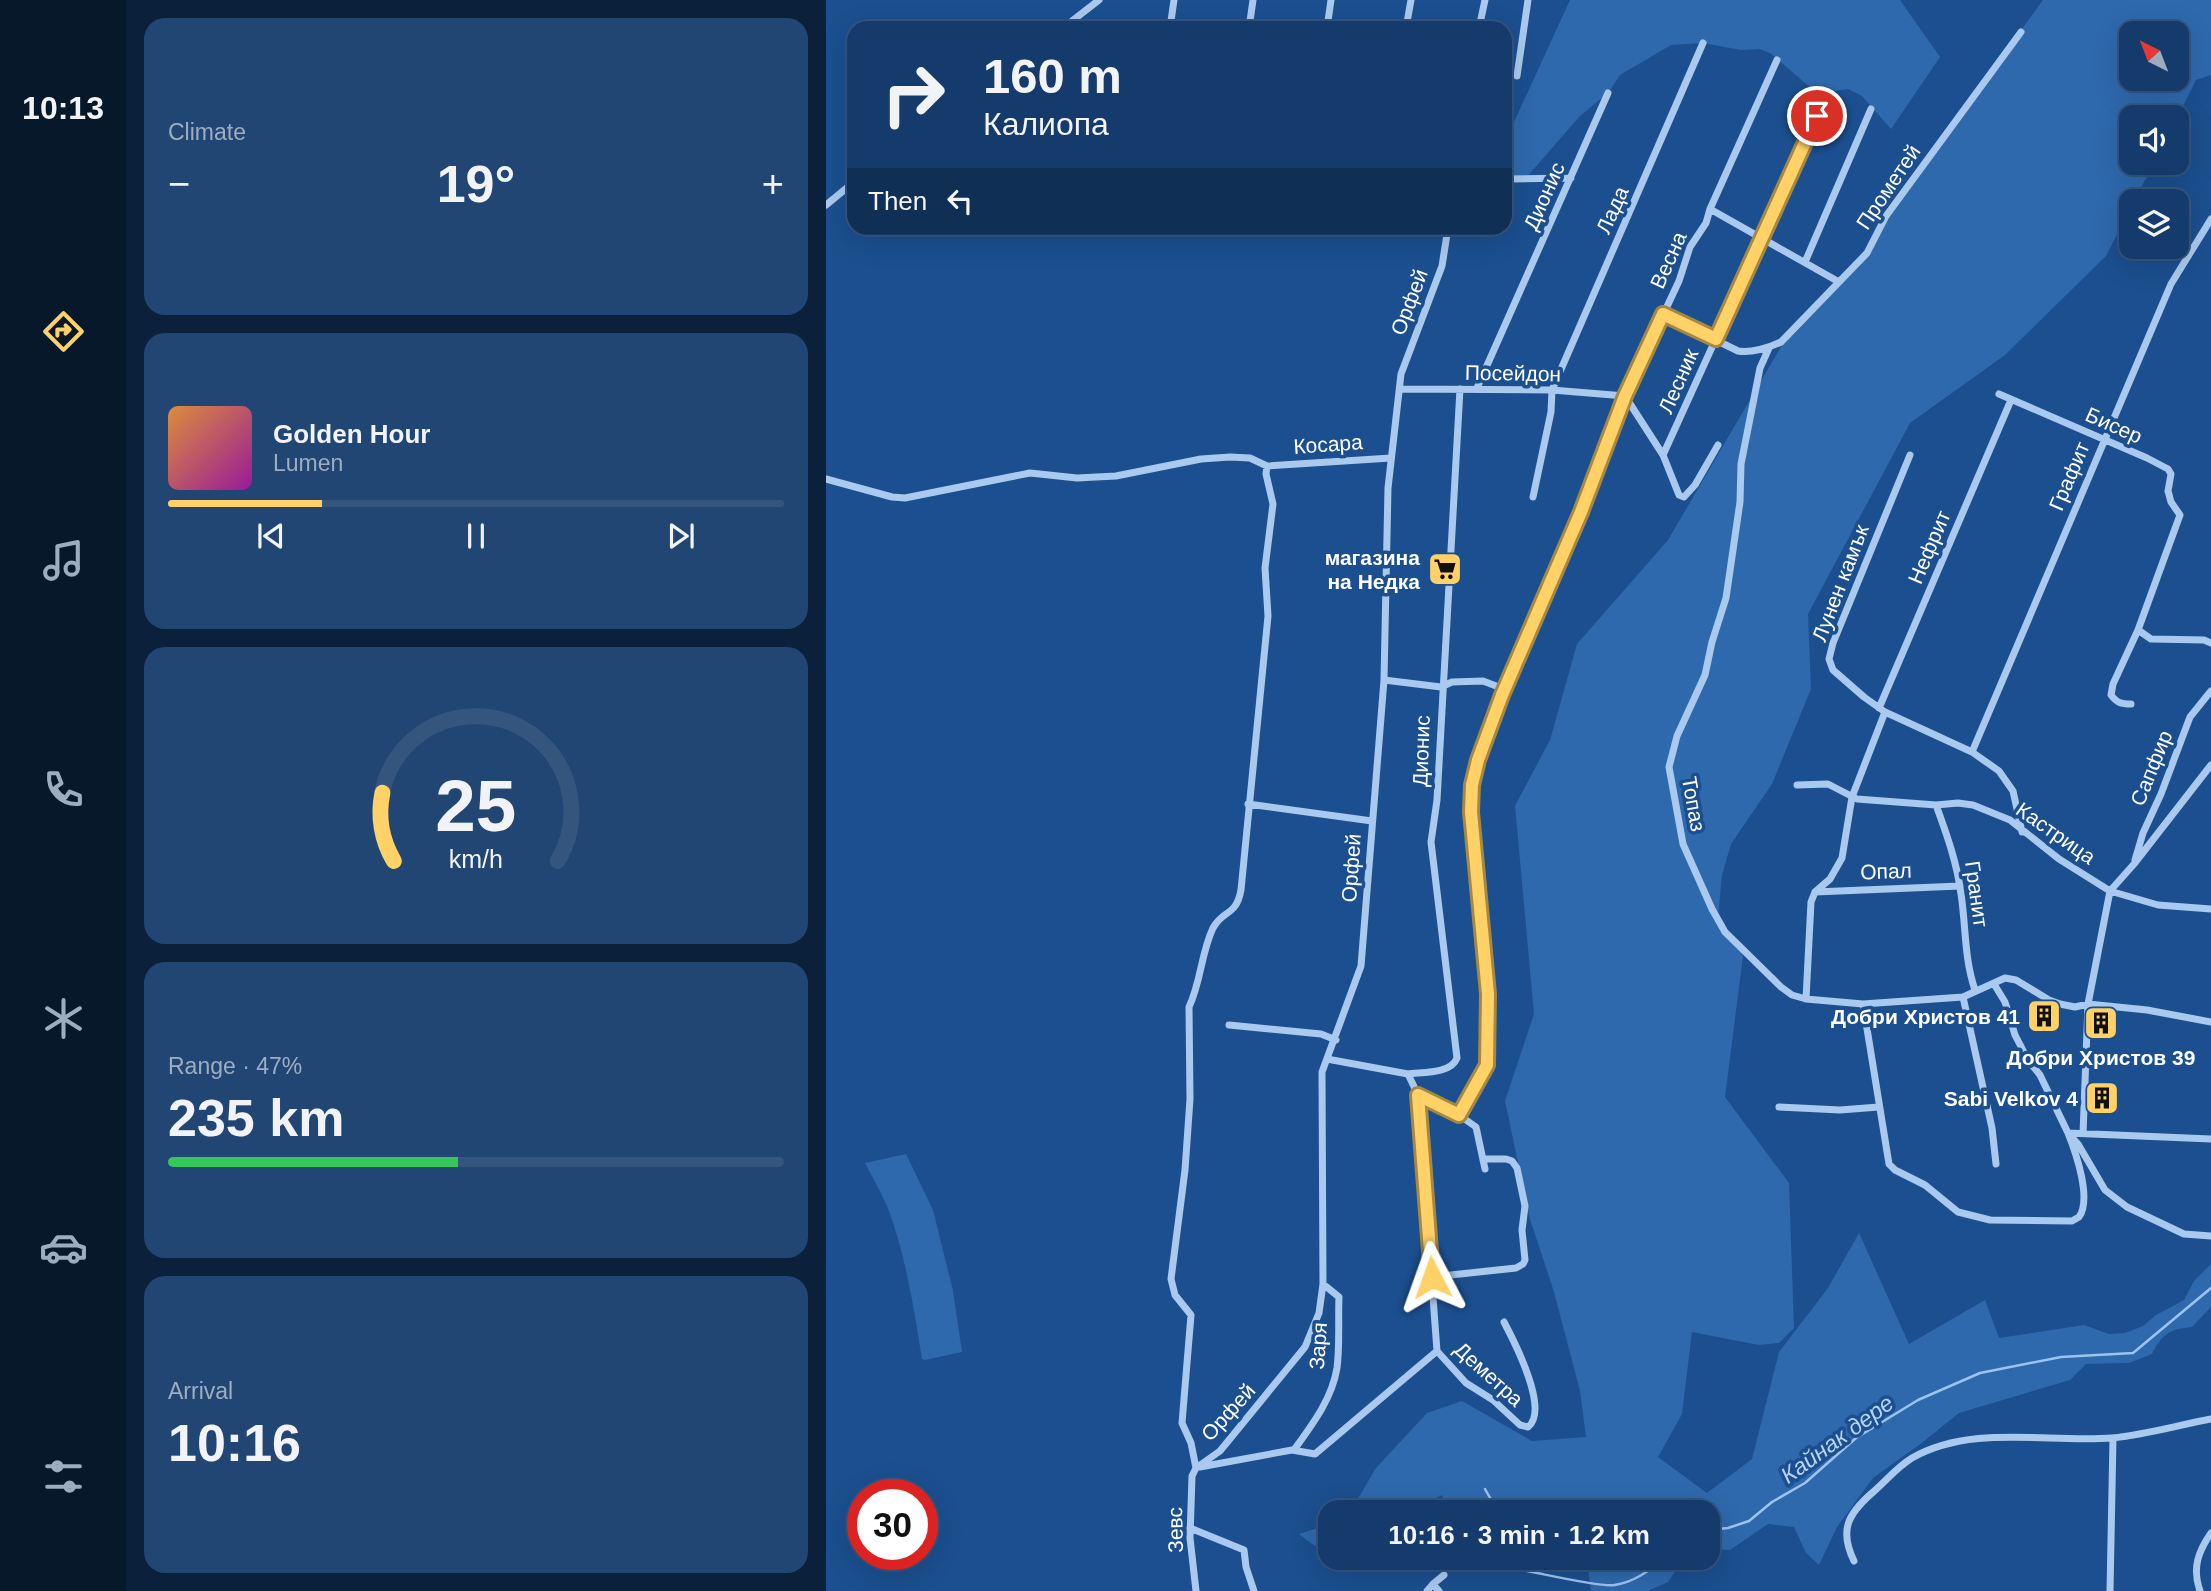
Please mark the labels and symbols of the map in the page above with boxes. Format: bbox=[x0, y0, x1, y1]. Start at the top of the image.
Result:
north arrow bbox=[2119, 21, 2189, 91]
pin bbox=[1787, 86, 1847, 146]
street label: Прометей bbox=[1851, 140, 1925, 234]
street label: Дионис bbox=[1519, 159, 1569, 233]
street label: Лада bbox=[1591, 182, 1633, 237]
street label: Весна bbox=[1645, 228, 1691, 292]
street label: Орфей bbox=[1386, 266, 1432, 338]
street label: Лесник bbox=[1654, 344, 1703, 417]
street label: Посейдон bbox=[1465, 361, 1561, 385]
street label: Бисер bbox=[2082, 402, 2146, 448]
street label: Косара bbox=[1293, 430, 1364, 458]
street label: Графит bbox=[2044, 438, 2094, 514]
street label: Нефрит bbox=[1903, 507, 1955, 587]
street label: Лунен камък bbox=[1807, 521, 1873, 645]
place label: магазина на Недка bbox=[1325, 546, 1420, 593]
supermarket icon: магазина на Недка bbox=[1426, 550, 1464, 588]
street label: Дионис bbox=[1408, 715, 1434, 787]
street label: Сапфир bbox=[2126, 727, 2176, 809]
street label: Топаз bbox=[1678, 775, 1710, 833]
street label: Кастрица bbox=[2012, 797, 2100, 869]
street label: Орфей bbox=[1337, 833, 1365, 903]
street label: Опал bbox=[1860, 859, 1912, 883]
street label: Гранит bbox=[1961, 859, 1993, 929]
building icon: Добри Христов 41 bbox=[2025, 997, 2063, 1035]
building icon: Добри Христов 39 bbox=[2082, 1004, 2120, 1042]
place label: Добри Христов 41 bbox=[1831, 1005, 2020, 1028]
place label: Добри Христов 39 bbox=[2007, 1046, 2195, 1069]
building icon: Sabi Velkov 4 bbox=[2083, 1079, 2121, 1117]
place label: Sabi Velkov 4 bbox=[1944, 1087, 2078, 1110]
position arrow bbox=[1395, 1240, 1469, 1314]
street label: Заря bbox=[1305, 1322, 1331, 1370]
street label: Деметра bbox=[1450, 1337, 1528, 1411]
street label: Орфей bbox=[1196, 1379, 1260, 1445]
water label: Кайнак дере bbox=[1776, 1389, 1898, 1489]
speed limit sign: 30 bbox=[847, 1479, 938, 1570]
street label: Зевс bbox=[1163, 1507, 1187, 1553]

